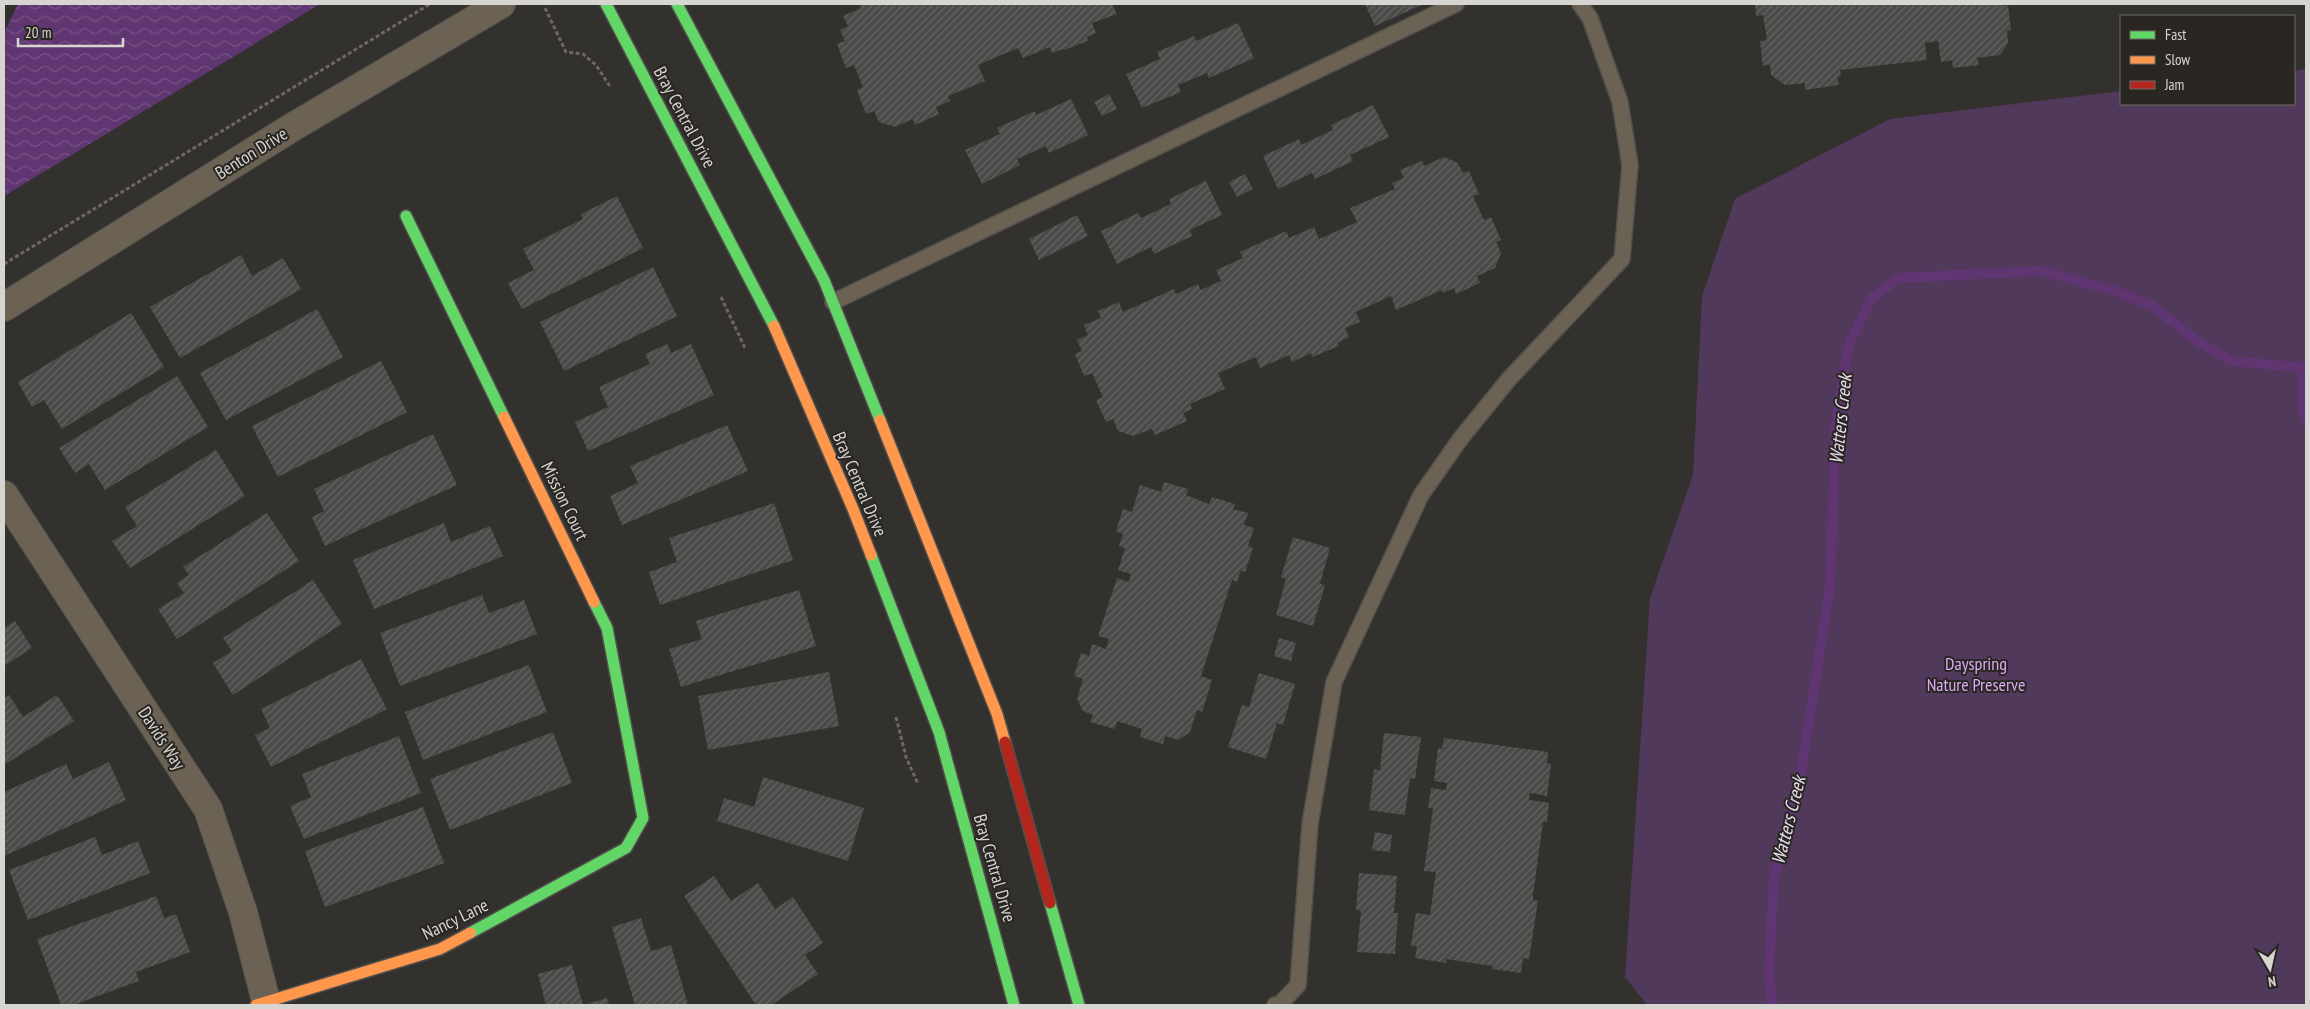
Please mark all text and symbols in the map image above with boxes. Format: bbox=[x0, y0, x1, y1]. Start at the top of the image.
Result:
scale bar bbox=[18, 15, 122, 47]
legend bbox=[2120, 15, 2295, 105]
text: 20 m bbox=[25, 23, 51, 42]
text: Fast bbox=[2165, 25, 2186, 44]
text: Slow bbox=[2165, 50, 2190, 69]
street label: Bray Central Drive bbox=[649, 62, 721, 172]
text: Jam bbox=[2164, 75, 2184, 94]
street label: Benton Drive bbox=[211, 122, 291, 184]
water label: Watters Creek bbox=[1823, 370, 1857, 465]
street label: Bray Central Drive bbox=[828, 428, 892, 540]
street label: Mission Court bbox=[536, 458, 594, 544]
park label: Dayspring Nature Preserve bbox=[1927, 652, 2025, 696]
street label: Davids Way bbox=[133, 702, 191, 774]
water label: Watters Creek bbox=[1765, 771, 1811, 867]
street label: Bray Central Drive bbox=[969, 811, 1021, 925]
street label: Nancy Lane bbox=[418, 893, 492, 945]
north arrow bbox=[2245, 944, 2295, 994]
text: N bbox=[2267, 972, 2277, 991]

